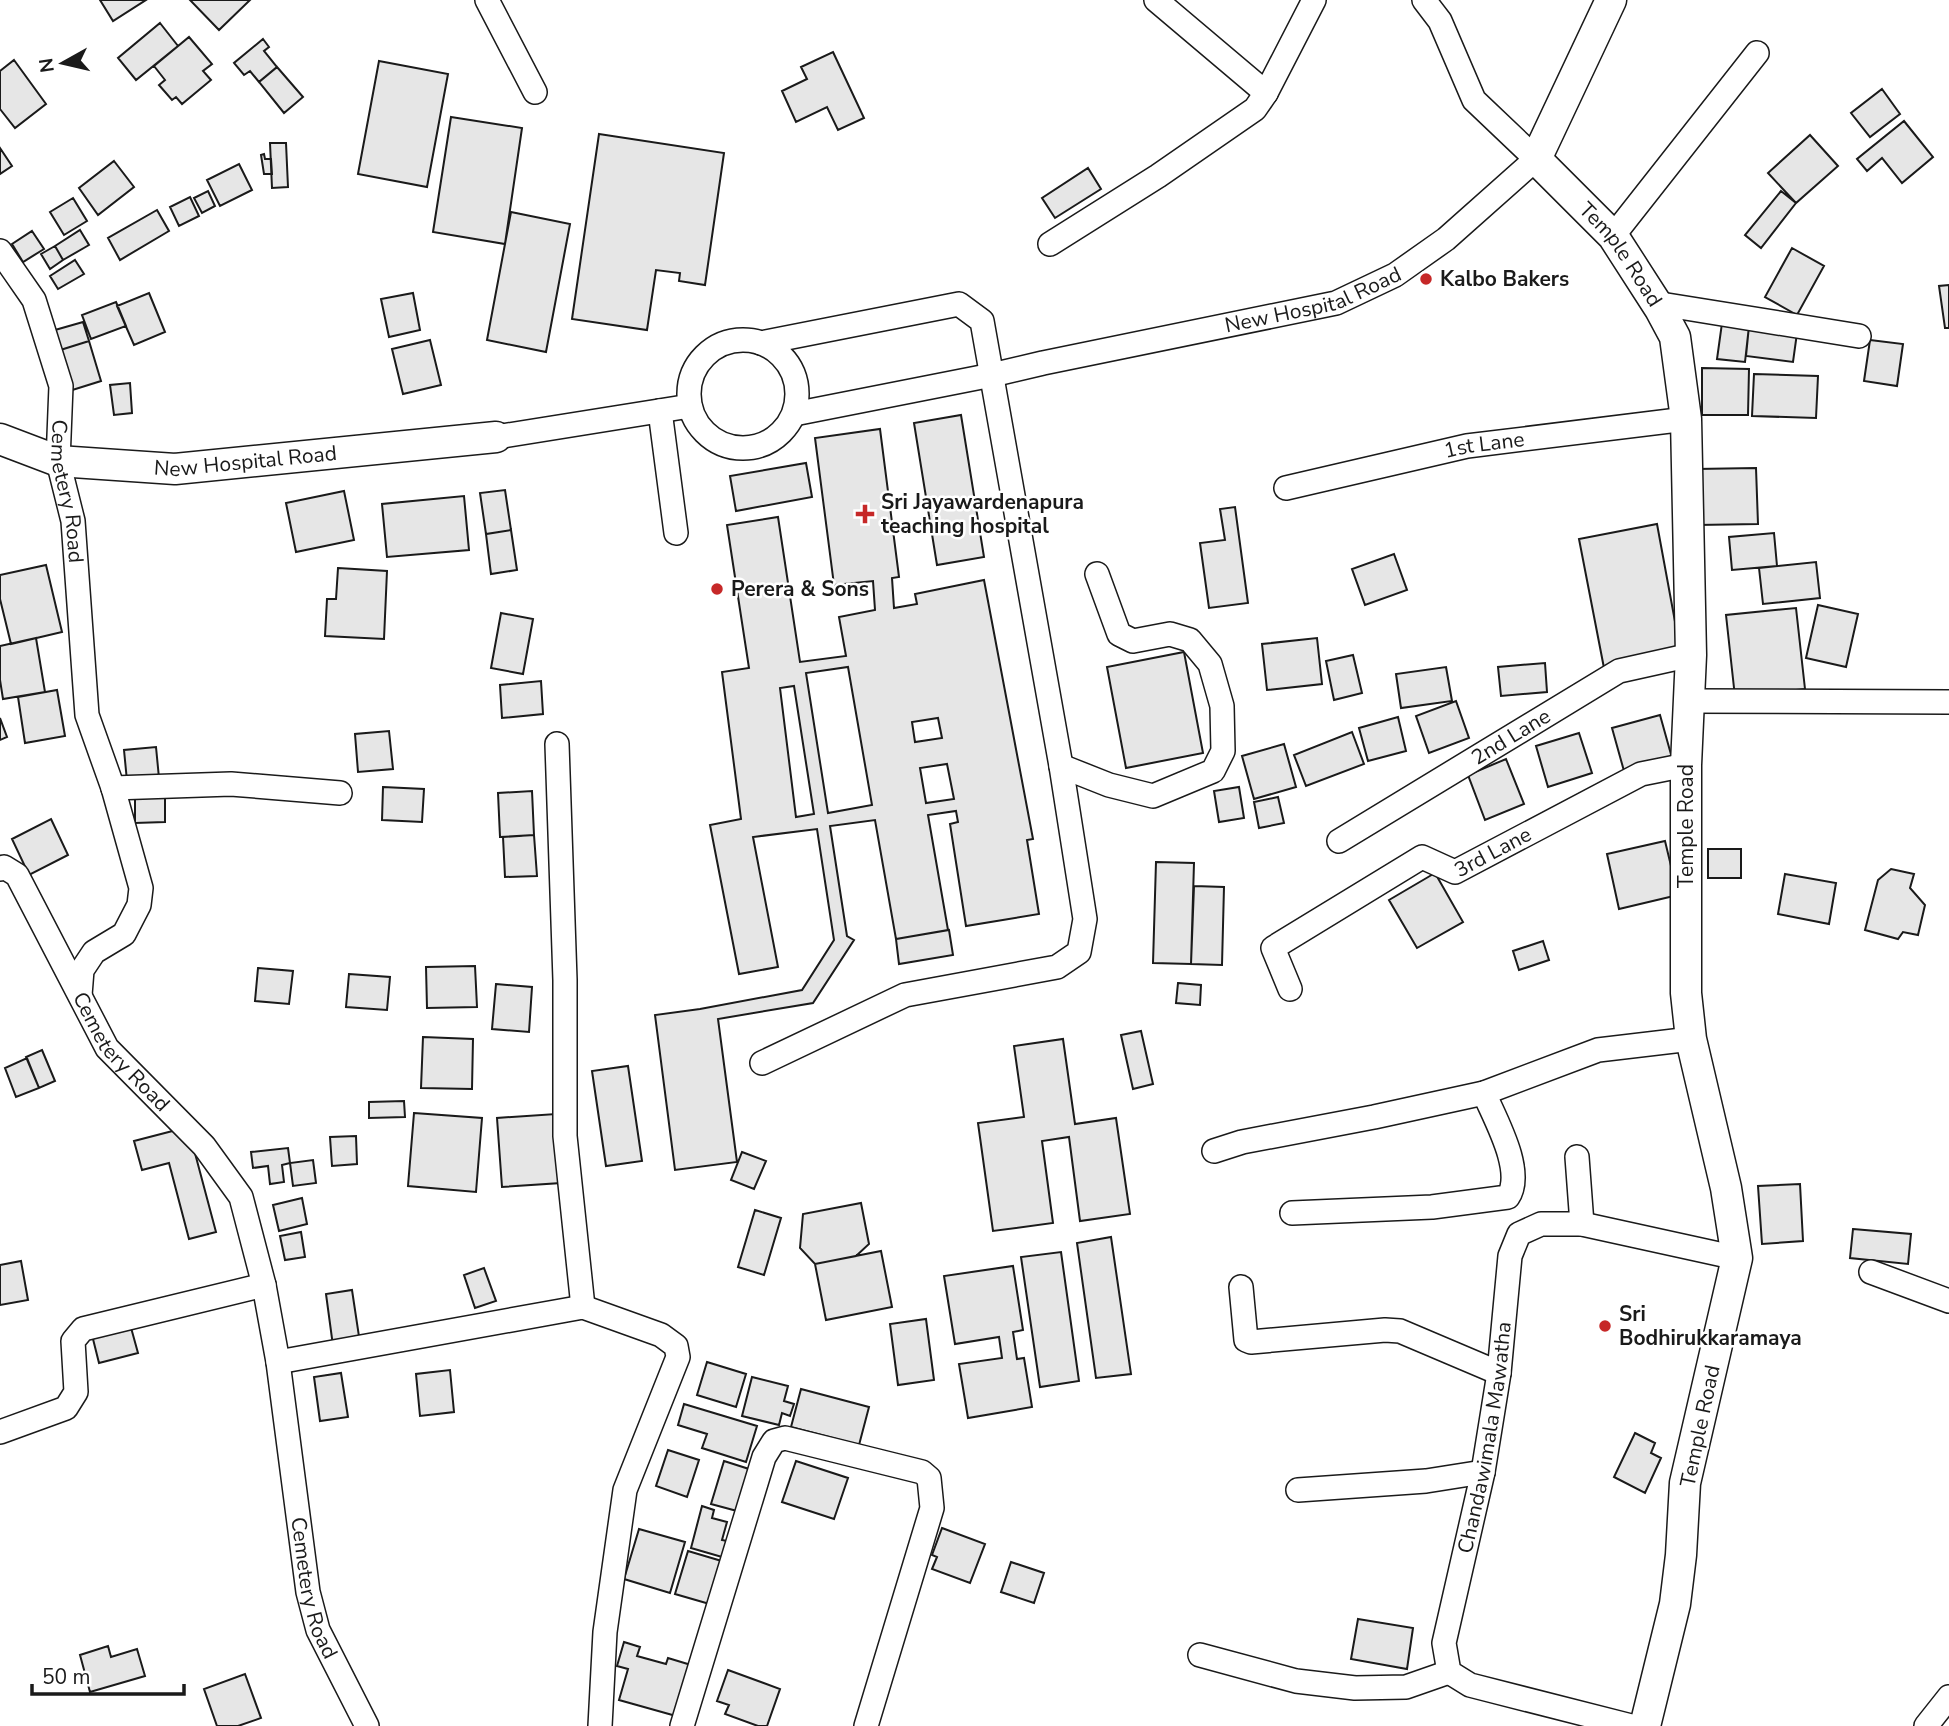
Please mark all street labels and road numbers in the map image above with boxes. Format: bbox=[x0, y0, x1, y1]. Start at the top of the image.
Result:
street label: Temple Road bbox=[1573, 196, 1669, 312]
street label: New Hospital Road bbox=[1222, 260, 1406, 339]
street label: Cemetery Road bbox=[44, 419, 90, 564]
street label: 1st Lane bbox=[1441, 425, 1526, 465]
street label: New Hospital Road bbox=[153, 439, 338, 483]
street label: 2nd Lane bbox=[1466, 702, 1556, 771]
street label: Temple Road bbox=[1672, 764, 1700, 888]
street label: 3rd Lane bbox=[1449, 820, 1536, 884]
street label: Cemetery Road bbox=[66, 987, 176, 1118]
street label: Chandawimala Mawatha bbox=[1451, 1320, 1518, 1556]
street label: Temple Road bbox=[1673, 1362, 1727, 1490]
street label: Cemetery Road bbox=[284, 1515, 344, 1664]

